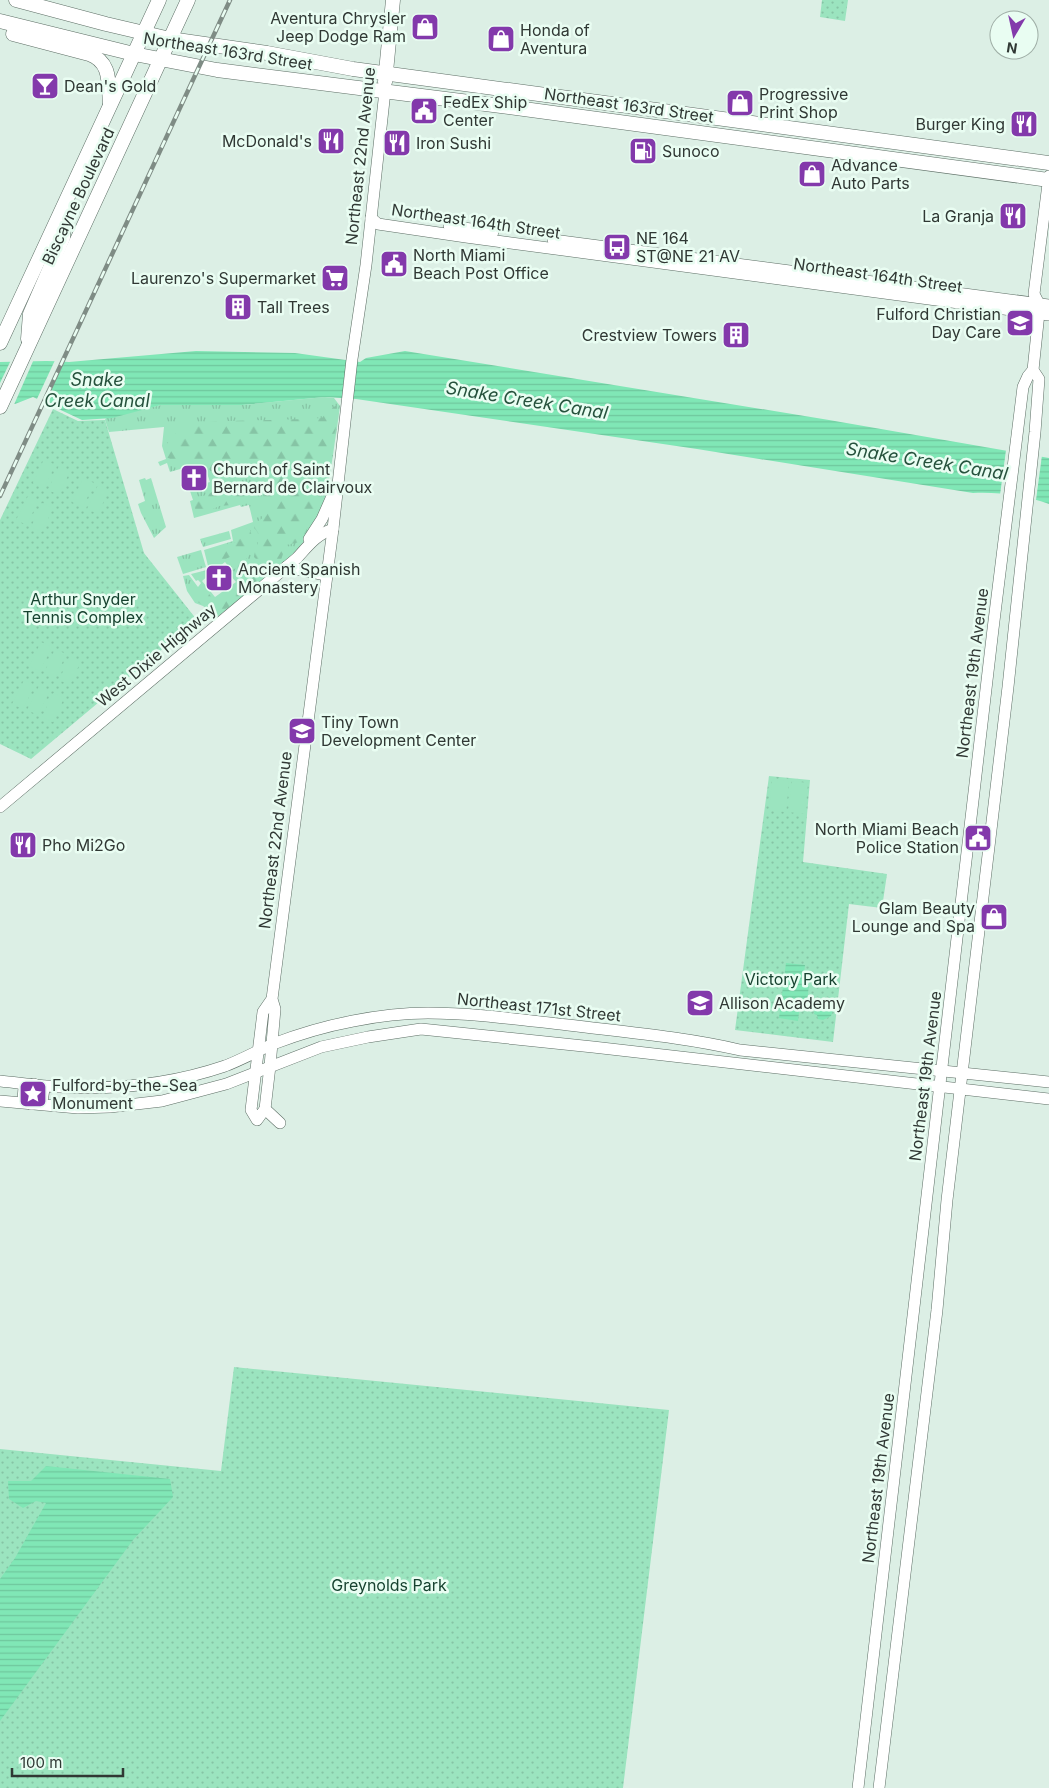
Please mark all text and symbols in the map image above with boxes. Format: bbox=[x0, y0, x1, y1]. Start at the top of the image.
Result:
place label: Aventura Chrysler Jeep Dodge Ram bbox=[270, 8, 406, 46]
north arrow bbox=[989, 10, 1039, 60]
shop icon: Aventura Chrysler Jeep Dodge Ram bbox=[410, 12, 440, 42]
place label: Honda of Aventura bbox=[520, 20, 590, 58]
shop icon: Honda of Aventura bbox=[486, 24, 516, 54]
street label: Northeast 163rd Street bbox=[142, 28, 314, 74]
text: N bbox=[1005, 39, 1018, 58]
street label: Northeast 22nd Avenue bbox=[341, 66, 379, 246]
bar icon: Dean's Gold bbox=[30, 71, 60, 101]
place label: Dean's Gold bbox=[64, 76, 156, 96]
street label: Northeast 163rd Street bbox=[543, 83, 715, 127]
place label: Progressive Print Shop bbox=[759, 84, 848, 122]
shop icon: Progressive Print Shop bbox=[725, 88, 755, 118]
place label: FedEx Ship Center bbox=[443, 92, 527, 130]
public building icon: FedEx Ship Center bbox=[409, 96, 439, 126]
restaurant icon: Burger King bbox=[1009, 109, 1039, 139]
place label: Burger King bbox=[916, 114, 1005, 134]
street label: Biscayne Boulevard bbox=[37, 124, 119, 268]
restaurant icon: McDonald's bbox=[316, 126, 346, 156]
restaurant icon: Iron Sushi bbox=[382, 128, 412, 158]
place label: McDonald's bbox=[222, 131, 312, 151]
place label: Iron Sushi bbox=[416, 133, 491, 153]
fuel station icon: Sunoco bbox=[628, 136, 658, 166]
place label: Sunoco bbox=[662, 141, 720, 161]
place label: Advance Auto Parts bbox=[831, 155, 910, 193]
shop icon: Advance Auto Parts bbox=[797, 159, 827, 189]
street label: Northeast 164th Street bbox=[390, 199, 562, 243]
restaurant icon: La Granja bbox=[998, 201, 1028, 231]
place label: La Granja bbox=[922, 206, 994, 226]
place label: NE 164 ST@NE 21 AV bbox=[636, 228, 740, 266]
bus stop icon: NE 164 ST@NE 21 AV bbox=[602, 232, 632, 262]
place label: North Miami Beach Post Office bbox=[413, 245, 549, 283]
public building icon: North Miami Beach Post Office bbox=[379, 249, 409, 279]
street label: Northeast 164th Street bbox=[792, 253, 964, 297]
supermarket icon: Laurenzo's Supermarket bbox=[320, 263, 350, 293]
place label: Laurenzo's Supermarket bbox=[131, 268, 316, 288]
building icon: Tall Trees bbox=[223, 292, 253, 322]
place label: Tall Trees bbox=[257, 297, 330, 317]
place label: Fulford Christian Day Care bbox=[876, 304, 1001, 342]
school or university icon: Fulford Christian Day Care bbox=[1005, 308, 1035, 338]
building icon: Crestview Towers bbox=[721, 320, 751, 350]
place label: Crestview Towers bbox=[582, 325, 717, 345]
water label: Snake Creek Canal bbox=[44, 369, 150, 411]
water label: Snake Creek Canal bbox=[445, 377, 610, 423]
water label: Snake Creek Canal bbox=[845, 438, 1010, 484]
place label: Church of Saint Bernard de Clairvoux bbox=[213, 459, 373, 497]
church icon: Church of Saint Bernard de Clairvoux bbox=[179, 463, 209, 493]
place label: Ancient Spanish Monastery bbox=[238, 559, 360, 597]
church icon: Ancient Spanish Monastery bbox=[204, 563, 234, 593]
street label: Northeast 19th Avenue bbox=[952, 587, 992, 759]
park label: Arthur Snyder Tennis Complex bbox=[23, 589, 144, 627]
street label: West Dixie Highway bbox=[92, 599, 220, 711]
place label: Tiny Town Development Center bbox=[321, 712, 476, 750]
school or university icon: Tiny Town Development Center bbox=[287, 716, 317, 746]
street label: Northeast 22nd Avenue bbox=[254, 750, 296, 930]
place label: North Miami Beach Police Station bbox=[815, 819, 959, 857]
public building icon: North Miami Beach Police Station bbox=[963, 823, 993, 853]
restaurant icon: Pho Mi2Go bbox=[8, 830, 38, 860]
place label: Pho Mi2Go bbox=[42, 835, 125, 855]
place label: Glam Beauty Lounge and Spa bbox=[852, 898, 975, 936]
shop icon: Glam Beauty Lounge and Spa bbox=[979, 902, 1009, 932]
park label: Victory Park bbox=[745, 969, 838, 989]
street label: Northeast 171st Street bbox=[456, 988, 622, 1026]
school or university icon: Allison Academy bbox=[685, 988, 715, 1018]
street label: Northeast 19th Avenue bbox=[905, 990, 945, 1162]
place label: Allison Academy bbox=[719, 993, 845, 1013]
place label: Fulford-by-the-Sea Monument bbox=[52, 1075, 198, 1113]
place icon: Fulford-by-the-Sea Monument bbox=[18, 1079, 48, 1109]
street label: Northeast 19th Avenue bbox=[858, 1392, 898, 1564]
park label: Greynolds Park bbox=[331, 1575, 447, 1595]
scale bar bbox=[12, 1746, 124, 1778]
text: 100 m bbox=[20, 1753, 62, 1772]

